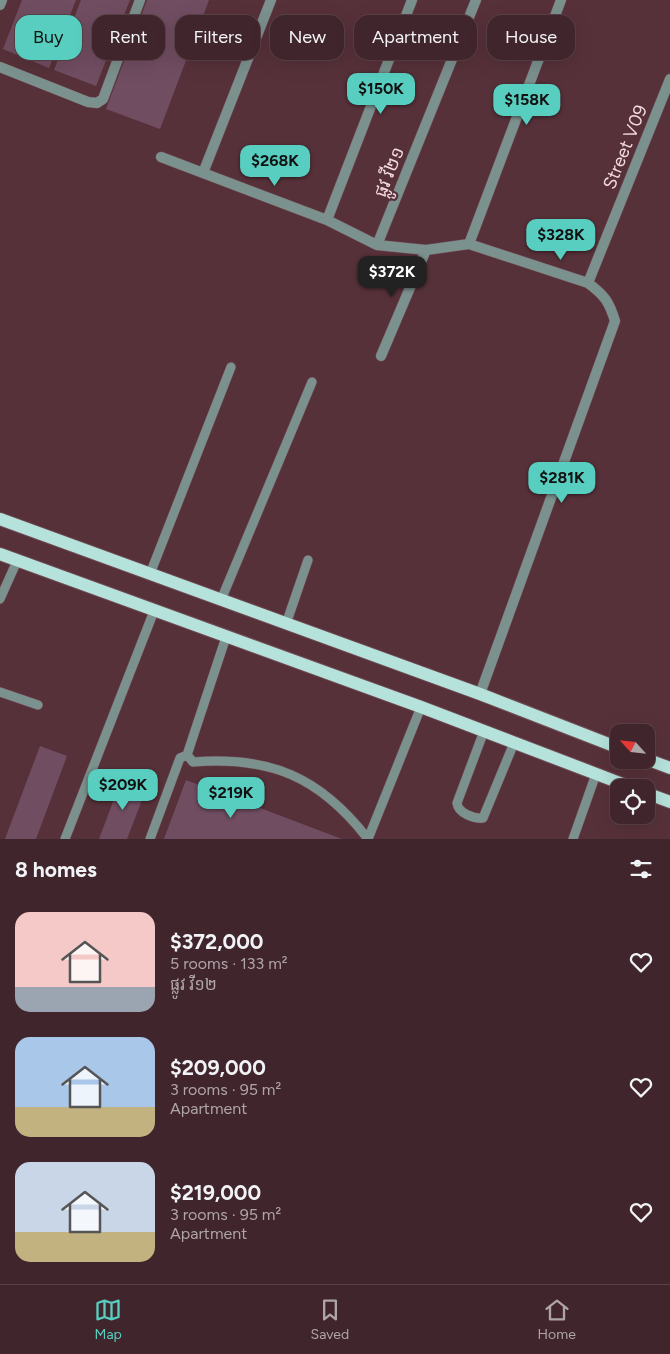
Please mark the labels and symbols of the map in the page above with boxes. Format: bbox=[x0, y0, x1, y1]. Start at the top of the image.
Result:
pin: $150K bbox=[346, 72, 416, 115]
pin: $158K bbox=[492, 84, 562, 126]
street label: Street V09 bbox=[598, 102, 652, 192]
street label: ផ្លូវ វី២១ bbox=[368, 143, 414, 202]
pin: $268K bbox=[240, 144, 310, 187]
pin: $328K bbox=[526, 218, 596, 261]
pin: $372K bbox=[357, 256, 427, 298]
pin: $281K bbox=[527, 462, 597, 504]
north arrow bbox=[610, 724, 655, 769]
pin: $209K bbox=[88, 768, 158, 811]
pin: $219K bbox=[196, 776, 266, 819]

